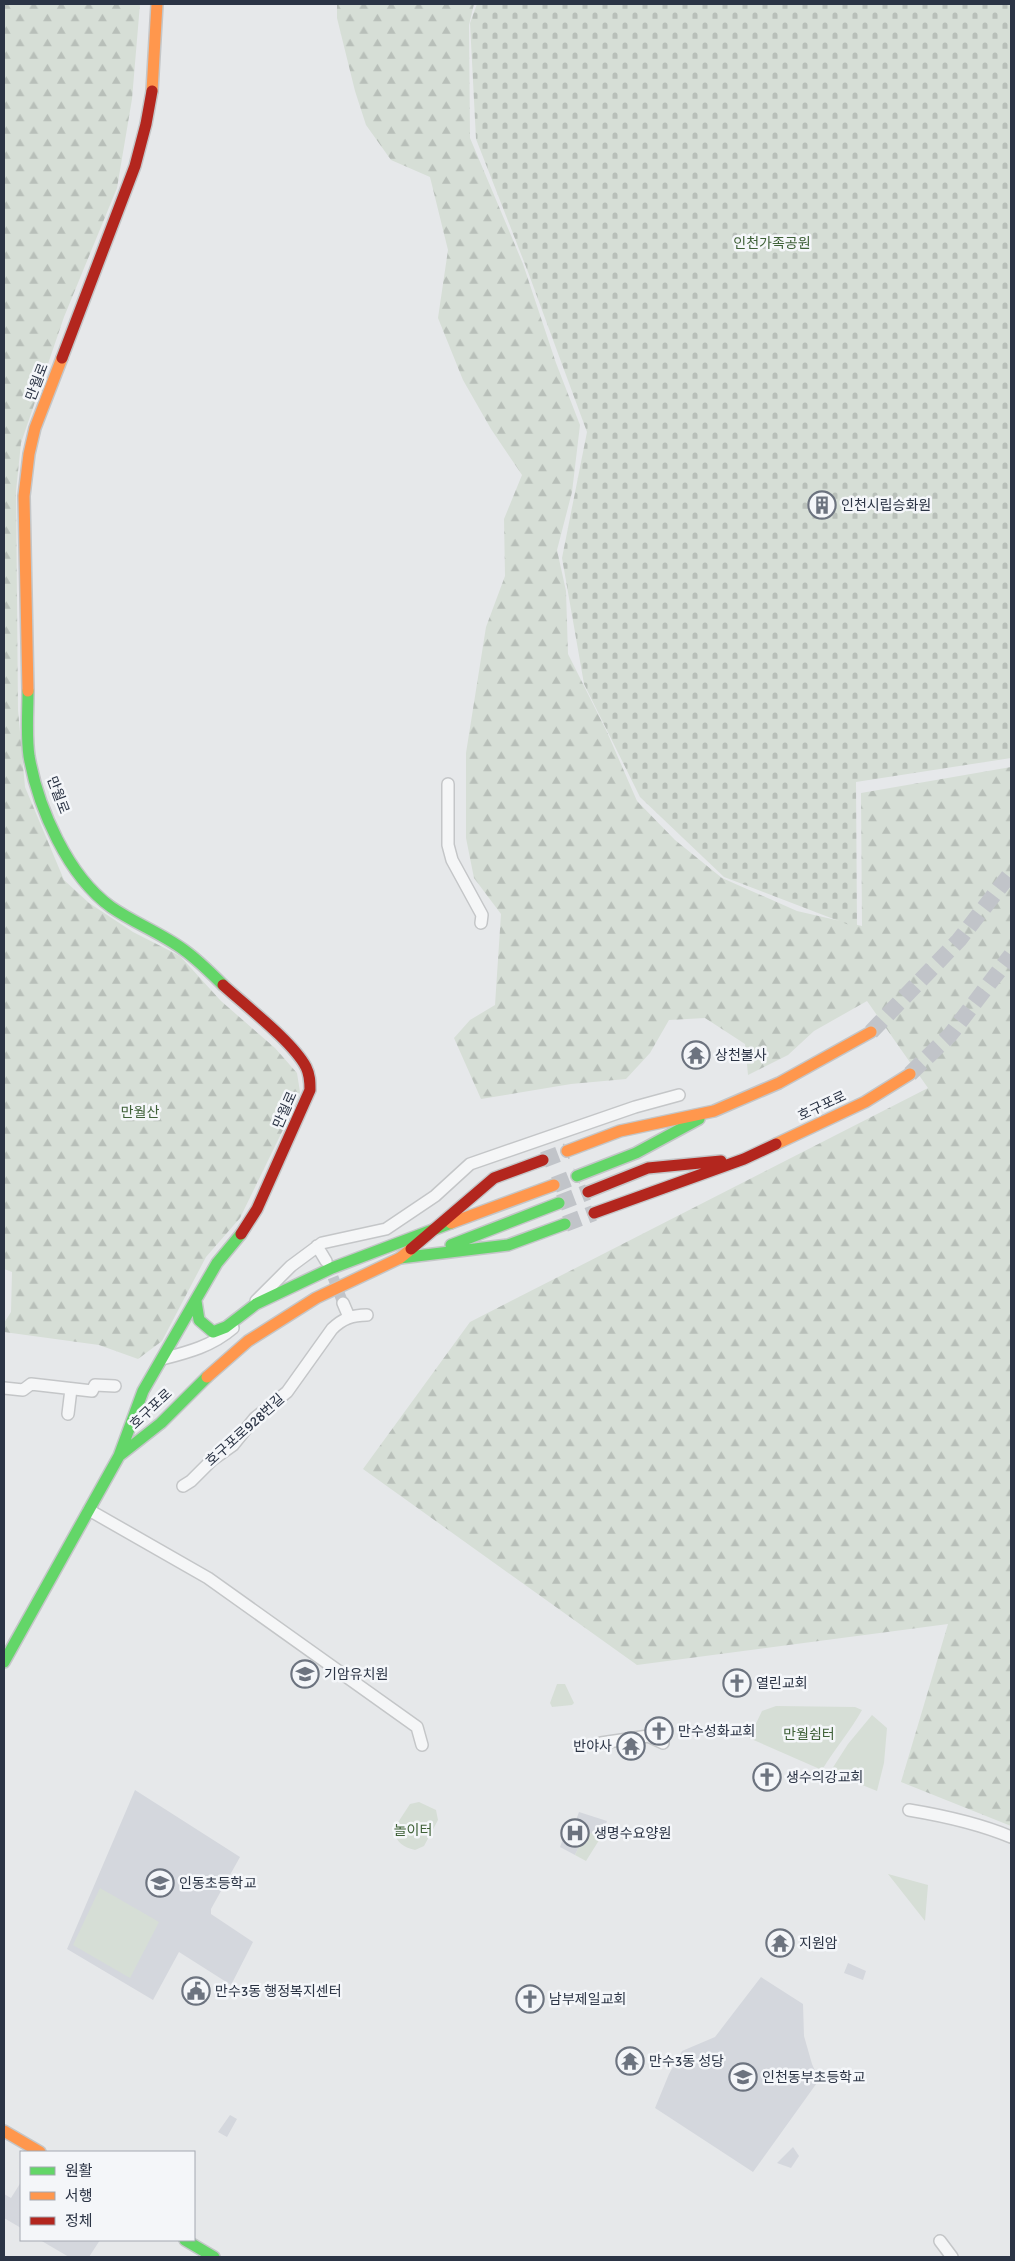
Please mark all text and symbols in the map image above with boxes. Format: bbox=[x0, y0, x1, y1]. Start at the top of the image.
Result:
park label: 인천가족공원 bbox=[733, 235, 811, 252]
street label: 만월로 bbox=[22, 361, 52, 403]
building icon: 인천시립승화원 bbox=[807, 490, 837, 520]
place label: 인천시립승화원 bbox=[841, 497, 931, 514]
street label: 만월로 bbox=[43, 774, 73, 816]
temple icon: 상천불사 bbox=[681, 1040, 711, 1070]
place label: 상천불사 bbox=[715, 1047, 767, 1064]
street label: 호구포로 bbox=[795, 1087, 849, 1125]
street label: 만월로 bbox=[269, 1089, 301, 1131]
park label: 만월산 bbox=[121, 1104, 159, 1121]
street label: 호구포로 bbox=[126, 1385, 176, 1433]
street label: 호구포로928번길 bbox=[202, 1390, 288, 1470]
school or university icon: 기암유치원 bbox=[290, 1659, 320, 1689]
place label: 기암유치원 bbox=[324, 1666, 388, 1683]
church icon: 열린교회 bbox=[722, 1668, 752, 1698]
place label: 열린교회 bbox=[756, 1675, 808, 1692]
church icon: 만수성화교회 bbox=[644, 1716, 674, 1746]
place label: 만수성화교회 bbox=[678, 1723, 755, 1740]
park label: 만월쉼터 bbox=[783, 1726, 835, 1743]
temple icon: 반야사 bbox=[616, 1731, 646, 1761]
place label: 반야사 bbox=[573, 1738, 612, 1755]
church icon: 생수의강교회 bbox=[752, 1762, 782, 1792]
place label: 생수의강교회 bbox=[786, 1769, 863, 1786]
hospital icon: 생명수요양원 bbox=[560, 1818, 590, 1848]
park label: 놀이터 bbox=[394, 1822, 432, 1839]
place label: 생명수요양원 bbox=[594, 1825, 671, 1842]
school or university icon: 인동초등학교 bbox=[145, 1868, 175, 1898]
place label: 인동초등학교 bbox=[179, 1875, 256, 1892]
temple icon: 지원암 bbox=[765, 1928, 795, 1958]
place label: 지원암 bbox=[799, 1935, 838, 1952]
public building icon: 만수3동 행정복지센터 bbox=[181, 1976, 211, 2006]
place label: 만수3동 행정복지센터 bbox=[215, 1983, 342, 2000]
church icon: 남부제일교회 bbox=[515, 1984, 545, 2014]
place label: 남부제일교회 bbox=[549, 1991, 626, 2008]
temple icon: 만수3동 성당 bbox=[615, 2046, 645, 2076]
place label: 만수3동 성당 bbox=[649, 2053, 724, 2070]
school or university icon: 인천동부초등학교 bbox=[728, 2062, 758, 2092]
place label: 인천동부초등학교 bbox=[762, 2069, 865, 2086]
legend bbox=[20, 2151, 195, 2241]
text: 원활 bbox=[65, 2162, 93, 2180]
text: 서행 bbox=[65, 2187, 93, 2205]
text: 정체 bbox=[65, 2212, 93, 2230]

